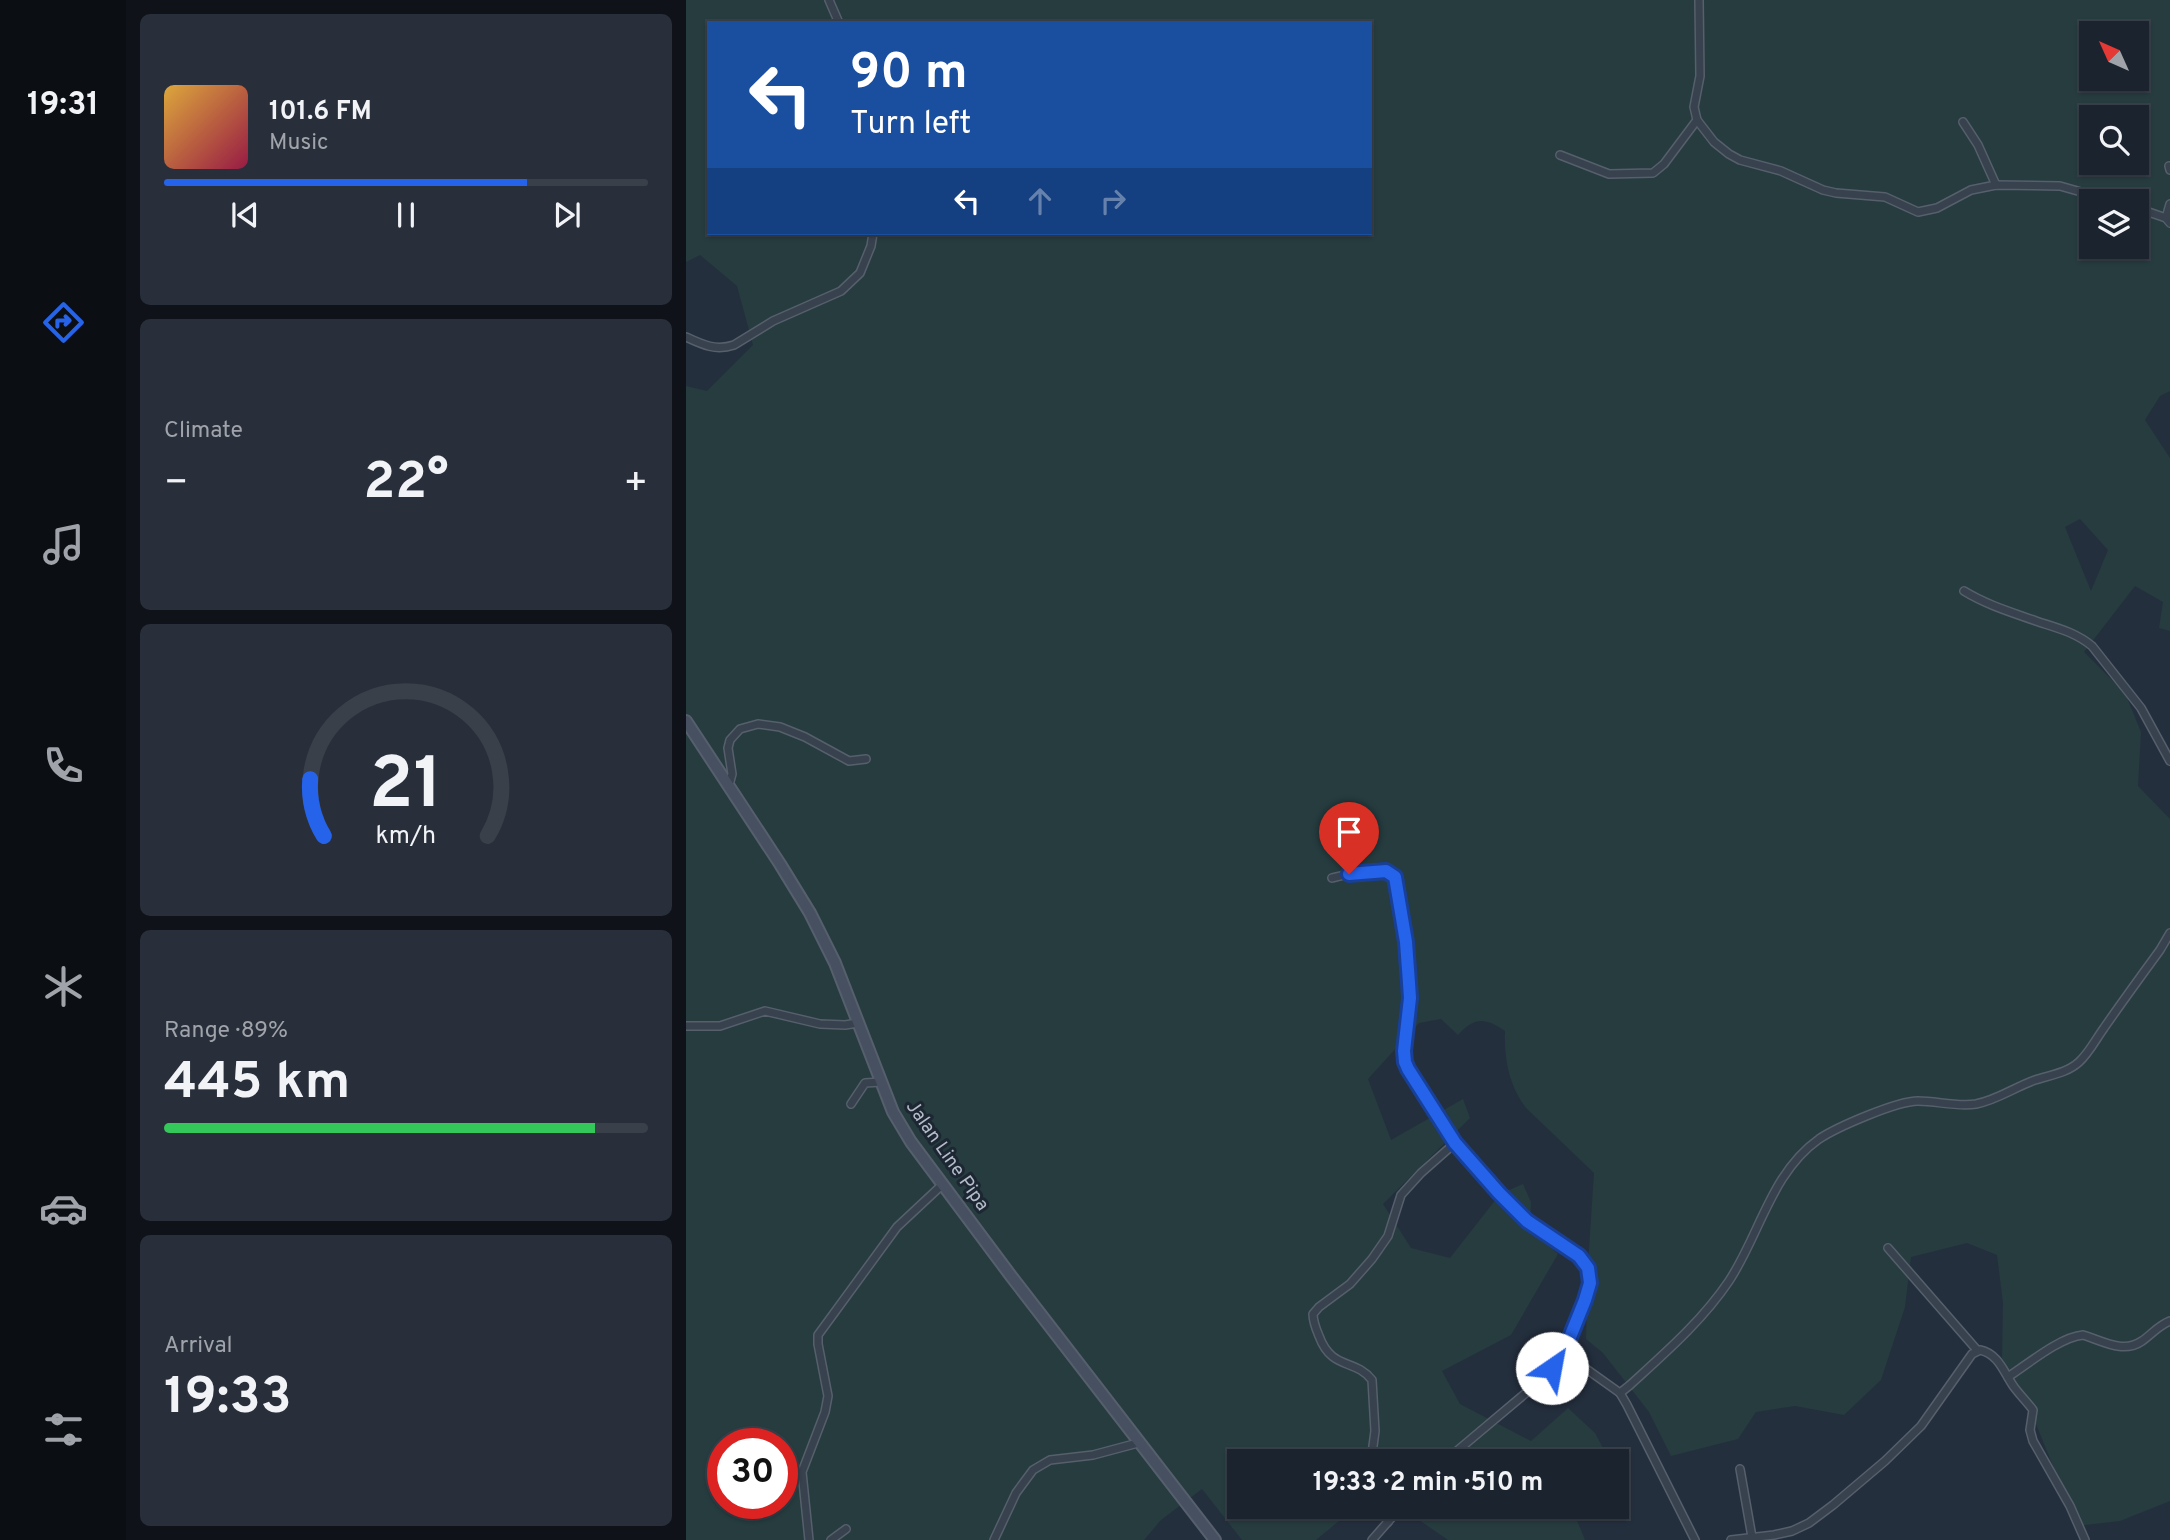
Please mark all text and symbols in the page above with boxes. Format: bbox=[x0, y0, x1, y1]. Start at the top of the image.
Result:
north arrow bbox=[2079, 21, 2149, 91]
map controls bbox=[2079, 21, 2149, 259]
text: 90 m bbox=[850, 44, 968, 106]
icon: left bbox=[735, 49, 826, 140]
text: 19:31 bbox=[27, 86, 99, 126]
text: 101.6 FM bbox=[269, 96, 372, 129]
text: Turn left bbox=[850, 105, 971, 145]
button: search bbox=[2079, 105, 2149, 175]
text: Music bbox=[269, 129, 329, 158]
icon: left bbox=[948, 182, 986, 220]
icon: ahead bbox=[1021, 182, 1059, 220]
icon: right bbox=[1094, 182, 1132, 220]
button: layers bbox=[2079, 189, 2149, 259]
icon: previous bbox=[226, 196, 264, 234]
icon: pause bbox=[387, 196, 425, 234]
icon: next bbox=[548, 196, 586, 234]
icon: directions bbox=[39, 298, 88, 347]
text: Climate bbox=[164, 417, 243, 446]
text: 22° bbox=[363, 451, 449, 517]
text: − bbox=[164, 460, 189, 509]
text: + bbox=[623, 460, 648, 509]
icon: music bbox=[39, 520, 88, 569]
icon: phone bbox=[39, 741, 88, 790]
text: 21 bbox=[369, 742, 443, 834]
pin bbox=[1319, 802, 1379, 874]
icon: arrive bbox=[1330, 813, 1368, 851]
text: km/h bbox=[376, 821, 436, 853]
icon: climate bbox=[39, 962, 88, 1011]
text: Range · 89% bbox=[164, 1017, 288, 1046]
text: 445 km bbox=[164, 1051, 350, 1117]
street label: Jalan Line Pipa bbox=[900, 1096, 994, 1216]
icon: car bbox=[39, 1184, 88, 1233]
position arrow bbox=[1515, 1331, 1589, 1405]
text: Arrival bbox=[164, 1332, 233, 1361]
text: 19:33 bbox=[164, 1366, 292, 1432]
icon: filters bbox=[39, 1405, 88, 1454]
speed limit sign: 30 bbox=[707, 1428, 798, 1519]
text: 19:33 · 2 min · 510 m bbox=[1313, 1467, 1543, 1500]

